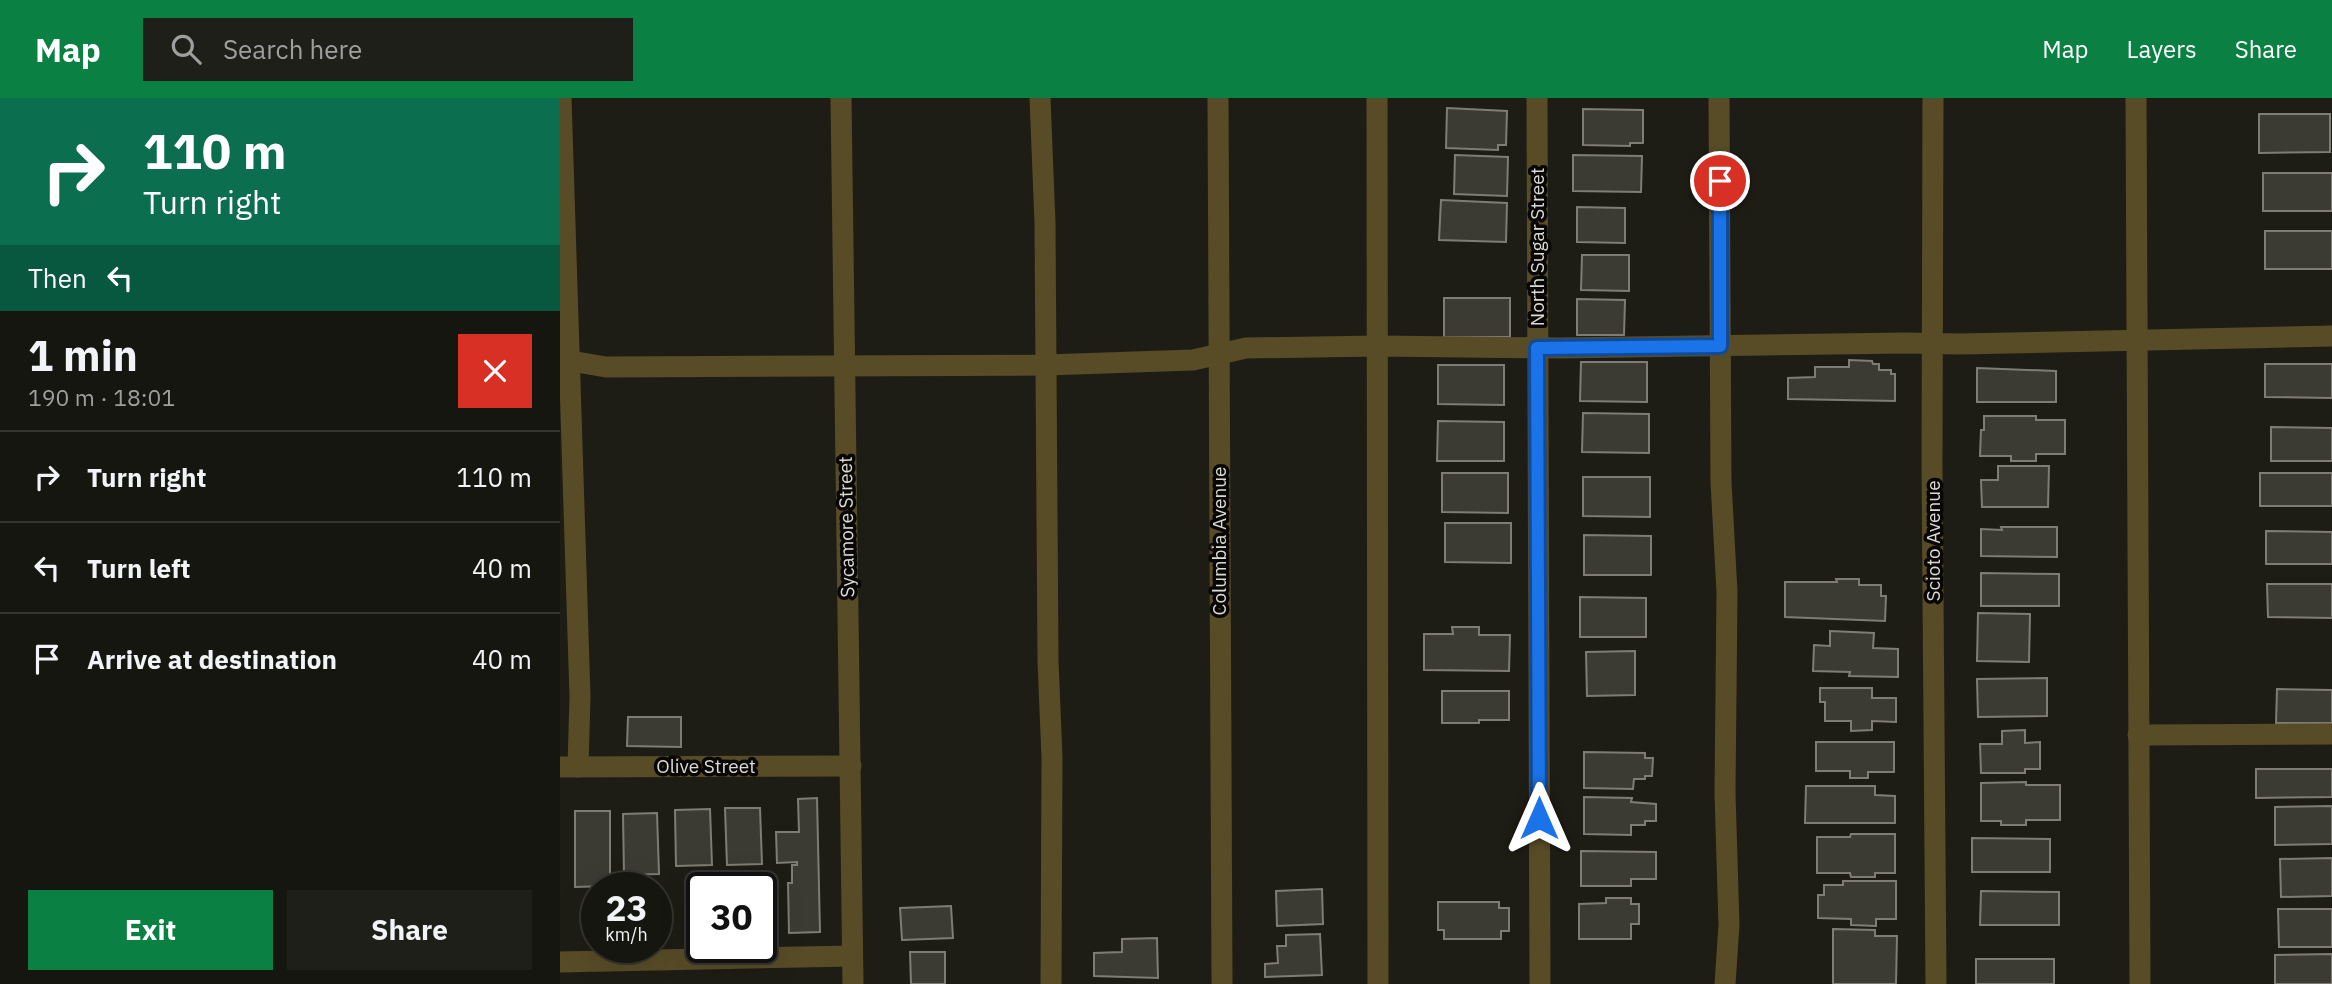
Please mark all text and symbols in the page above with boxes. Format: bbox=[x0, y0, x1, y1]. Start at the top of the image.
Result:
search box bbox=[143, 18, 633, 81]
text: Map bbox=[35, 28, 101, 71]
icon: search bbox=[167, 30, 205, 68]
text: Search here bbox=[223, 32, 362, 66]
text: Map bbox=[2042, 33, 2089, 65]
text: Layers bbox=[2127, 33, 2197, 65]
text: Share bbox=[2235, 33, 2297, 65]
text: 110 m bbox=[143, 119, 287, 182]
icon: right bbox=[28, 126, 119, 217]
pin bbox=[1690, 151, 1750, 211]
icon: arrive bbox=[1701, 162, 1739, 200]
street label: North Sugar Street bbox=[1525, 168, 1549, 326]
text: Turn right bbox=[143, 181, 281, 223]
icon: left bbox=[101, 259, 139, 297]
text: Then bbox=[28, 261, 87, 295]
text: 1 min bbox=[28, 328, 138, 383]
button: close bbox=[458, 334, 532, 408]
text: 190 m · 18:01 bbox=[28, 382, 175, 412]
street label: Sycamore Street bbox=[833, 456, 859, 598]
icon: right bbox=[28, 458, 66, 496]
text: Turn right bbox=[87, 460, 206, 494]
text: 110 m bbox=[456, 460, 532, 494]
street label: Columbia Avenue bbox=[1207, 467, 1231, 615]
street label: Scioto Avenue bbox=[1921, 480, 1945, 602]
icon: left bbox=[28, 549, 66, 587]
text: Turn left bbox=[87, 551, 190, 585]
text: 40 m bbox=[472, 551, 532, 585]
icon: arrive bbox=[28, 640, 66, 678]
text: Arrive at destination bbox=[87, 642, 337, 676]
text: 40 m bbox=[472, 642, 532, 676]
street label: Olive Street bbox=[656, 754, 756, 778]
position arrow bbox=[1502, 781, 1576, 855]
speed limit sign: 30 bbox=[686, 872, 777, 963]
text: 23 bbox=[605, 885, 648, 931]
button: Exit bbox=[28, 890, 273, 970]
button: Share bbox=[287, 890, 532, 970]
text: km/h bbox=[605, 923, 648, 946]

